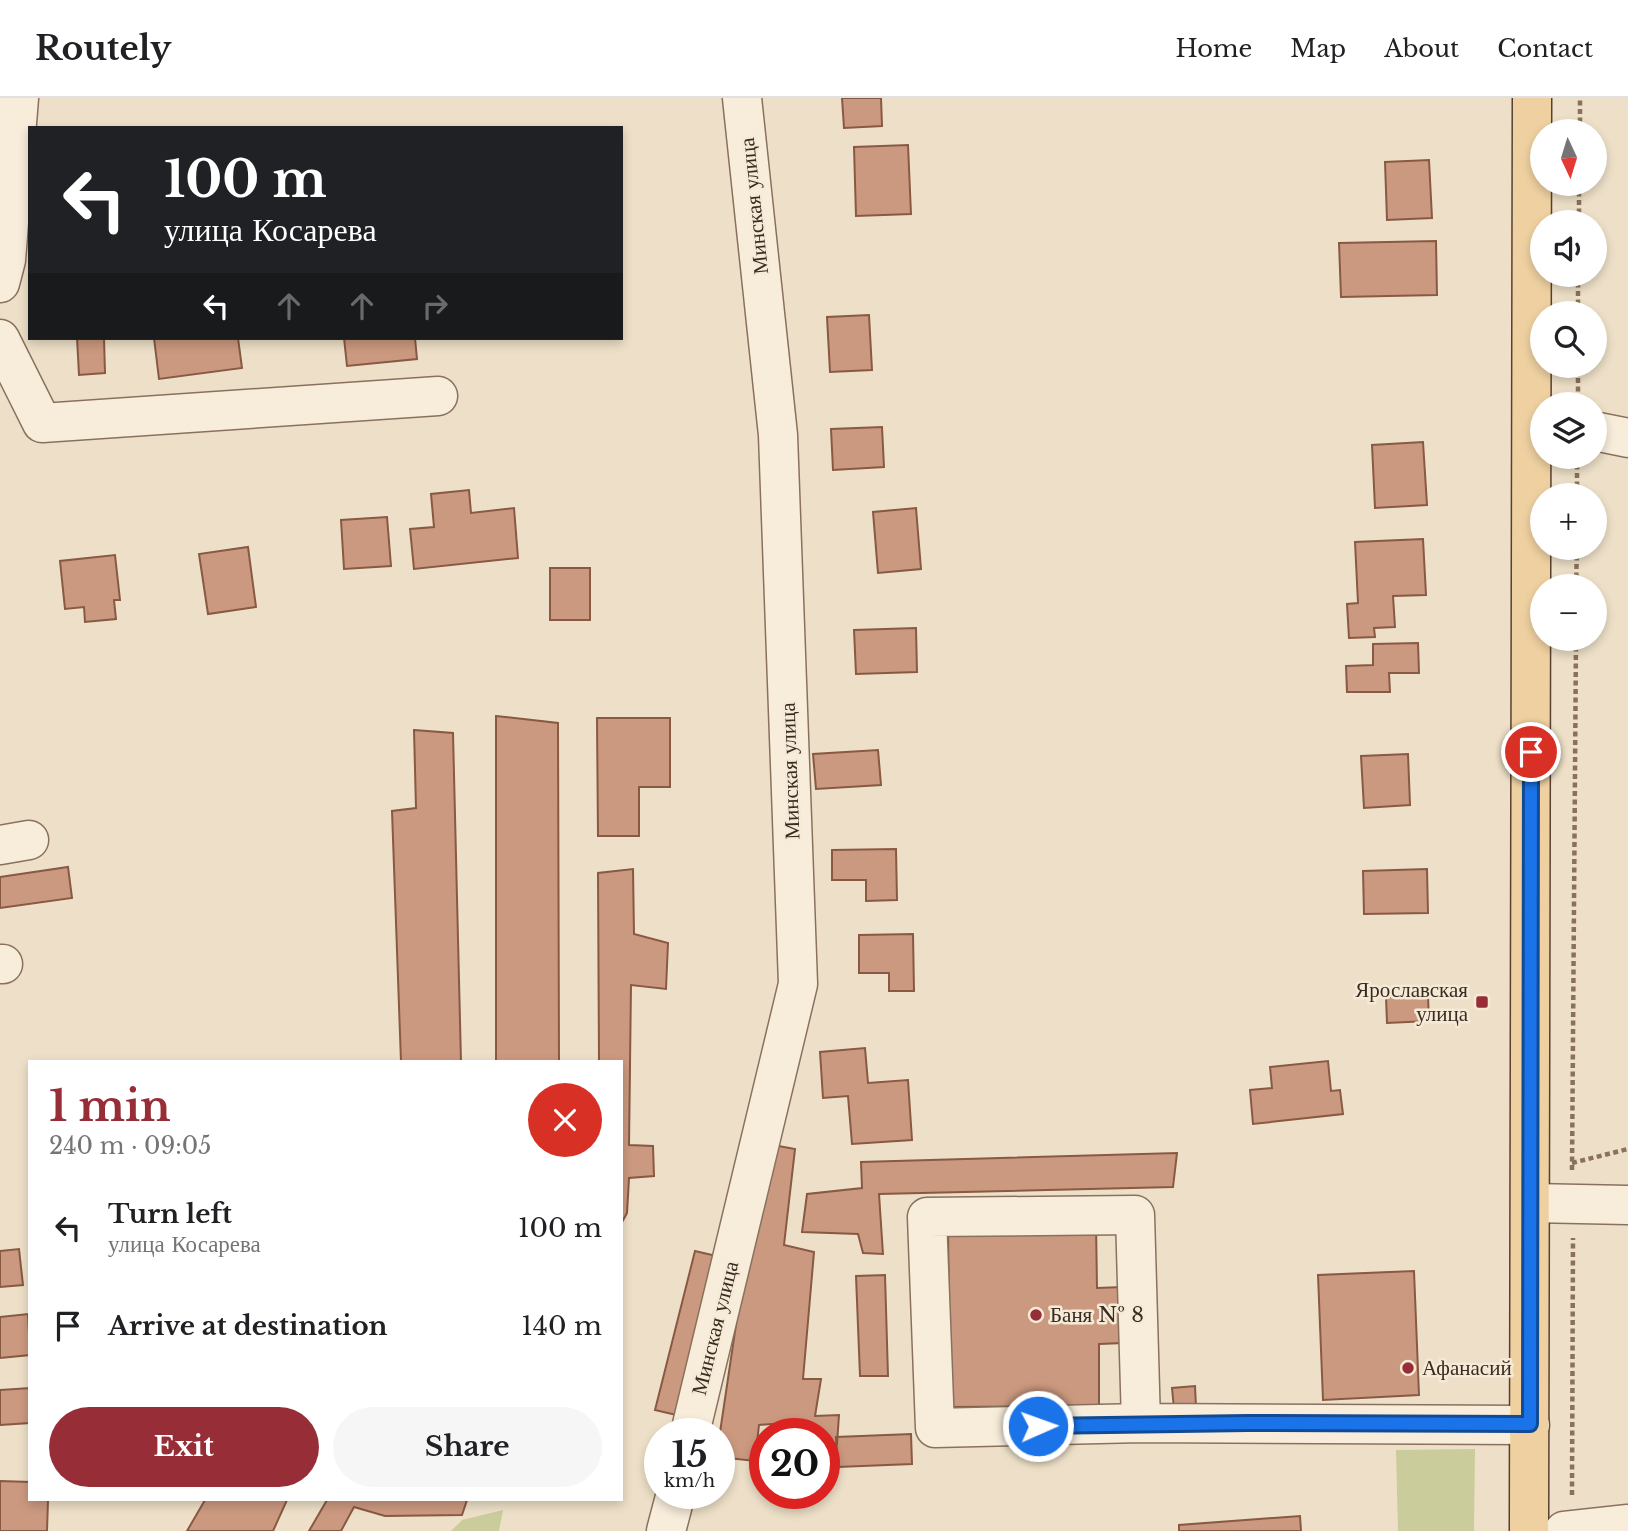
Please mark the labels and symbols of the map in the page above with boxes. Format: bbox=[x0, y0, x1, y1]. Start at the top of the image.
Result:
north arrow bbox=[1530, 119, 1606, 196]
street label: Минская улица bbox=[734, 136, 774, 276]
street label: Минская улица bbox=[775, 701, 805, 840]
pin bbox=[1501, 722, 1561, 782]
place label: Ярославская улица bbox=[1355, 977, 1469, 1027]
marker: Ярославская улица bbox=[1474, 994, 1490, 1010]
street label: Минская улица bbox=[686, 1258, 744, 1398]
place label: Баня № 8 bbox=[1050, 1302, 1144, 1328]
marker: Баня № 8 bbox=[1028, 1307, 1044, 1323]
place label: Афанасий bbox=[1422, 1355, 1512, 1381]
marker: Афанасий bbox=[1400, 1360, 1416, 1376]
position arrow bbox=[1001, 1389, 1075, 1463]
speed limit sign: 20 bbox=[749, 1418, 840, 1509]

